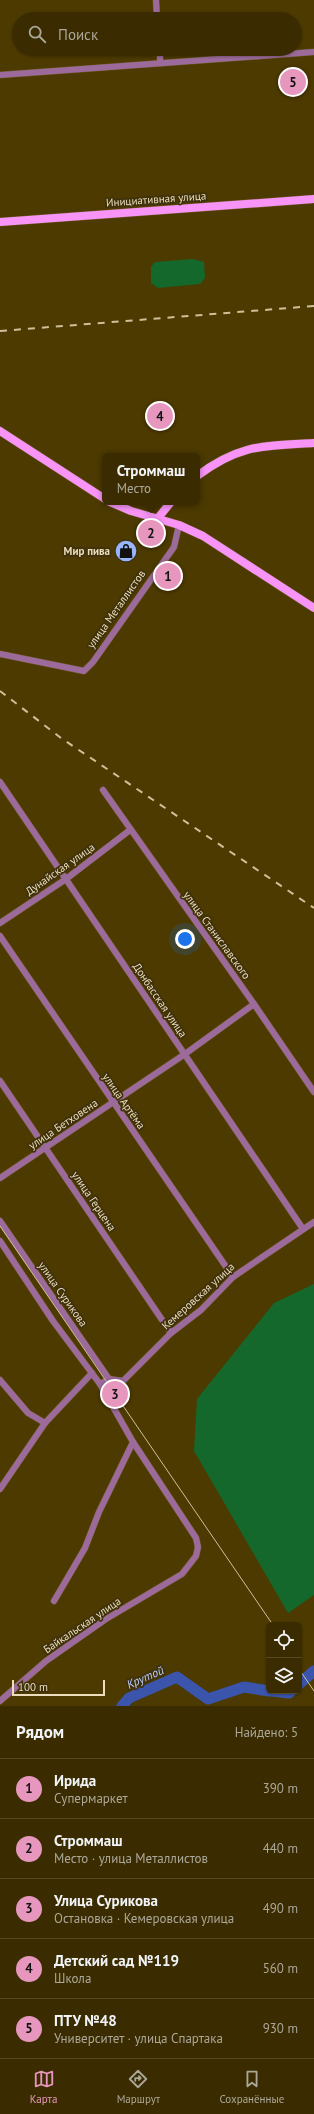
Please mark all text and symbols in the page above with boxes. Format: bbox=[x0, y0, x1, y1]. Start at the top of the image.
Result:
search box bbox=[12, 12, 302, 56]
icon: search bbox=[26, 23, 48, 45]
text: Поиск bbox=[58, 25, 98, 44]
pin: 5 bbox=[280, 67, 306, 97]
street label: Инициативная улица bbox=[105, 189, 207, 209]
pin: 4 bbox=[147, 401, 173, 431]
popup bbox=[102, 453, 200, 505]
text: Строммаш bbox=[117, 461, 185, 480]
text: Место bbox=[117, 480, 151, 497]
pin: 2 bbox=[138, 518, 164, 548]
shop icon: Мир пива bbox=[113, 538, 139, 564]
place label: Мир пива bbox=[64, 544, 110, 558]
pin: 1 bbox=[155, 561, 181, 591]
street label: улица Металлистов bbox=[84, 567, 148, 651]
street label: Дунайская улица bbox=[23, 840, 97, 898]
street label: улица Станиславского bbox=[180, 888, 254, 982]
your location bbox=[175, 929, 195, 949]
street label: Донбасская улица bbox=[130, 960, 190, 1040]
street label: улица Артёма bbox=[100, 1070, 148, 1132]
street label: улица Бетховена bbox=[26, 1096, 100, 1152]
street label: улица Герцена bbox=[69, 1168, 119, 1234]
street label: улица Сурикова bbox=[35, 1259, 91, 1329]
street label: Кемеровская улица bbox=[159, 1260, 237, 1332]
pin: 3 bbox=[102, 1379, 128, 1409]
street label: Байкальская улица bbox=[41, 1594, 123, 1656]
map controls bbox=[266, 1622, 302, 1694]
button: locate bbox=[266, 1622, 302, 1658]
button: layers bbox=[266, 1658, 302, 1694]
water label: Крутой bbox=[124, 1662, 166, 1692]
scale bar bbox=[12, 1678, 105, 1697]
text: 100 m bbox=[18, 1680, 48, 1694]
text: Рядом bbox=[16, 1721, 64, 1743]
text: Найдено: 5 bbox=[235, 1724, 298, 1741]
text: Ирида bbox=[54, 1771, 96, 1790]
text: 1 bbox=[25, 1780, 33, 1797]
text: 390 m bbox=[263, 1780, 298, 1797]
text: Супермаркет bbox=[54, 1790, 128, 1807]
text: Строммаш bbox=[54, 1831, 122, 1850]
text: 2 bbox=[25, 1840, 33, 1857]
text: 440 m bbox=[263, 1840, 298, 1857]
text: Место · улица Металлистов bbox=[54, 1850, 208, 1867]
text: Улица Сурикова bbox=[54, 1891, 158, 1910]
text: 3 bbox=[25, 1900, 33, 1917]
text: 490 m bbox=[263, 1900, 298, 1917]
text: Остановка · Кемеровская улица bbox=[54, 1910, 234, 1927]
text: Детский сад №119 bbox=[54, 1951, 179, 1970]
text: 4 bbox=[25, 1960, 33, 1977]
text: 560 m bbox=[263, 1960, 298, 1977]
text: Школа bbox=[54, 1970, 91, 1987]
text: ПТУ №48 bbox=[54, 2011, 117, 2030]
text: 5 bbox=[25, 2020, 33, 2037]
text: 930 m bbox=[263, 2020, 298, 2037]
text: Университет · улица Спартака bbox=[54, 2030, 223, 2047]
tab: Карта bbox=[30, 2068, 57, 2106]
tab: Маршрут bbox=[117, 2068, 160, 2106]
tab: Сохранённые bbox=[219, 2068, 284, 2106]

